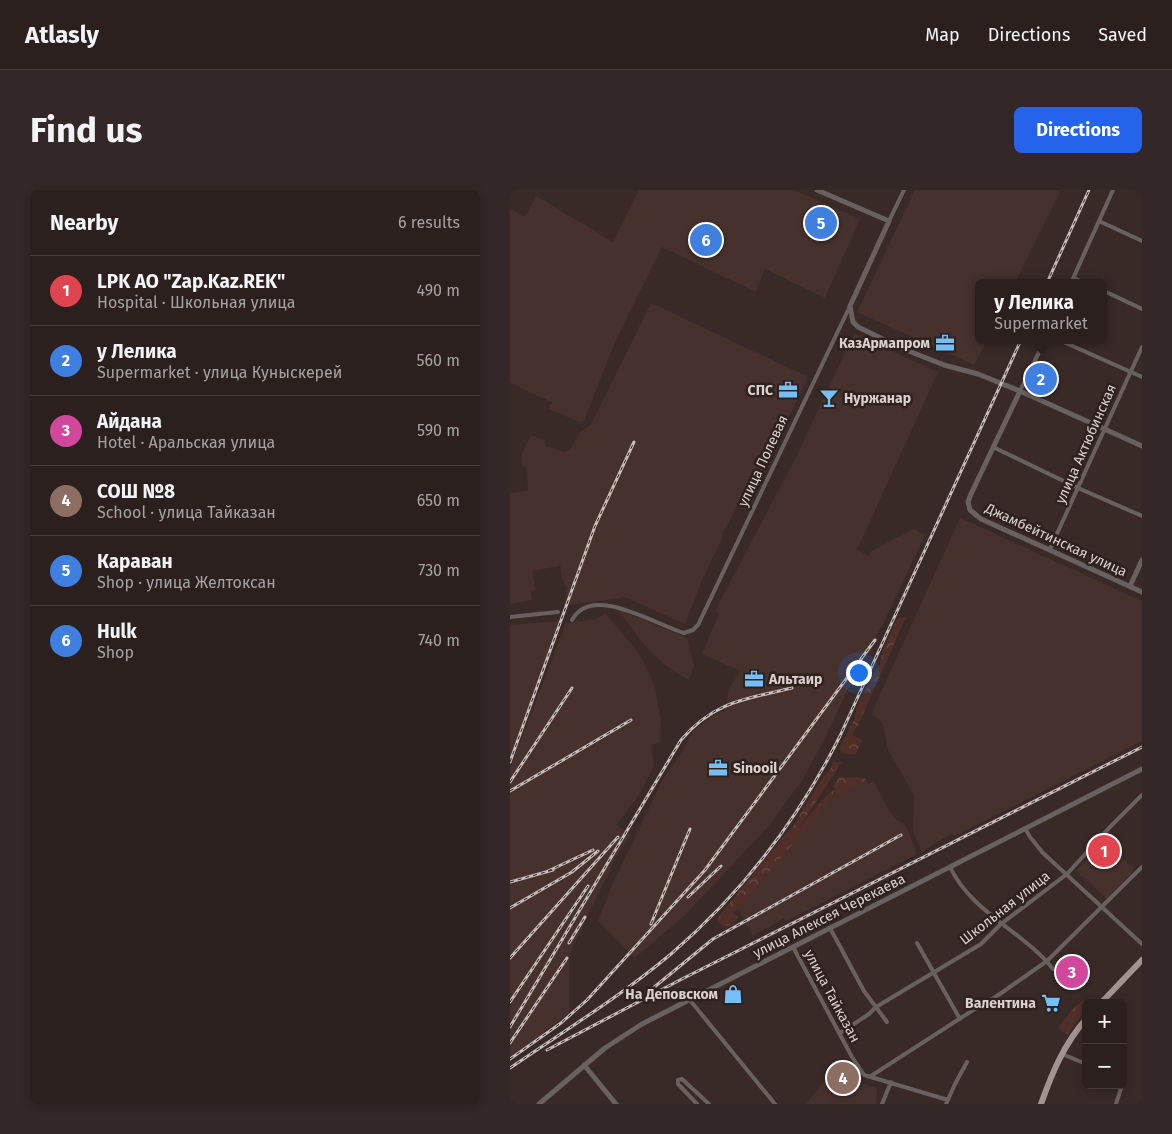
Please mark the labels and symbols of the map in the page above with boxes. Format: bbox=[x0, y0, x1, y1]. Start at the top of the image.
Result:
pin: 5 bbox=[805, 204, 837, 242]
pin: 6 bbox=[690, 221, 722, 259]
office icon: КазАрмапром bbox=[934, 332, 956, 354]
place label: КазАрмапром bbox=[839, 335, 930, 352]
pin: 2 bbox=[1025, 360, 1057, 398]
office icon: СПС bbox=[777, 379, 799, 401]
place label: СПС bbox=[748, 382, 773, 399]
street label: улица Актюбинская bbox=[1052, 382, 1120, 506]
bar icon: Нуржанар bbox=[818, 387, 840, 409]
place label: Нуржанар bbox=[844, 390, 911, 407]
street label: улица Полевая bbox=[734, 413, 792, 509]
street label: Джамбейтинская улица bbox=[982, 499, 1130, 580]
your location bbox=[846, 660, 872, 686]
office icon: Альтаир bbox=[743, 668, 765, 690]
place label: Альтаир bbox=[768, 671, 822, 688]
office icon: Sinooil bbox=[707, 757, 729, 779]
place label: Sinooil bbox=[733, 760, 778, 777]
pin: 1 bbox=[1088, 832, 1120, 870]
street label: Школьная улица bbox=[957, 868, 1053, 948]
street label: улица Алексея Черекаева bbox=[750, 870, 908, 962]
street label: улица Тайказан bbox=[800, 947, 864, 1045]
pin: 3 bbox=[1056, 953, 1088, 991]
shop icon: На Деповском bbox=[722, 983, 744, 1005]
place label: На Деповском bbox=[625, 986, 718, 1003]
supermarket icon: Валентина bbox=[1040, 992, 1062, 1014]
place label: Валентина bbox=[965, 995, 1036, 1012]
pin: 4 bbox=[827, 1059, 859, 1097]

